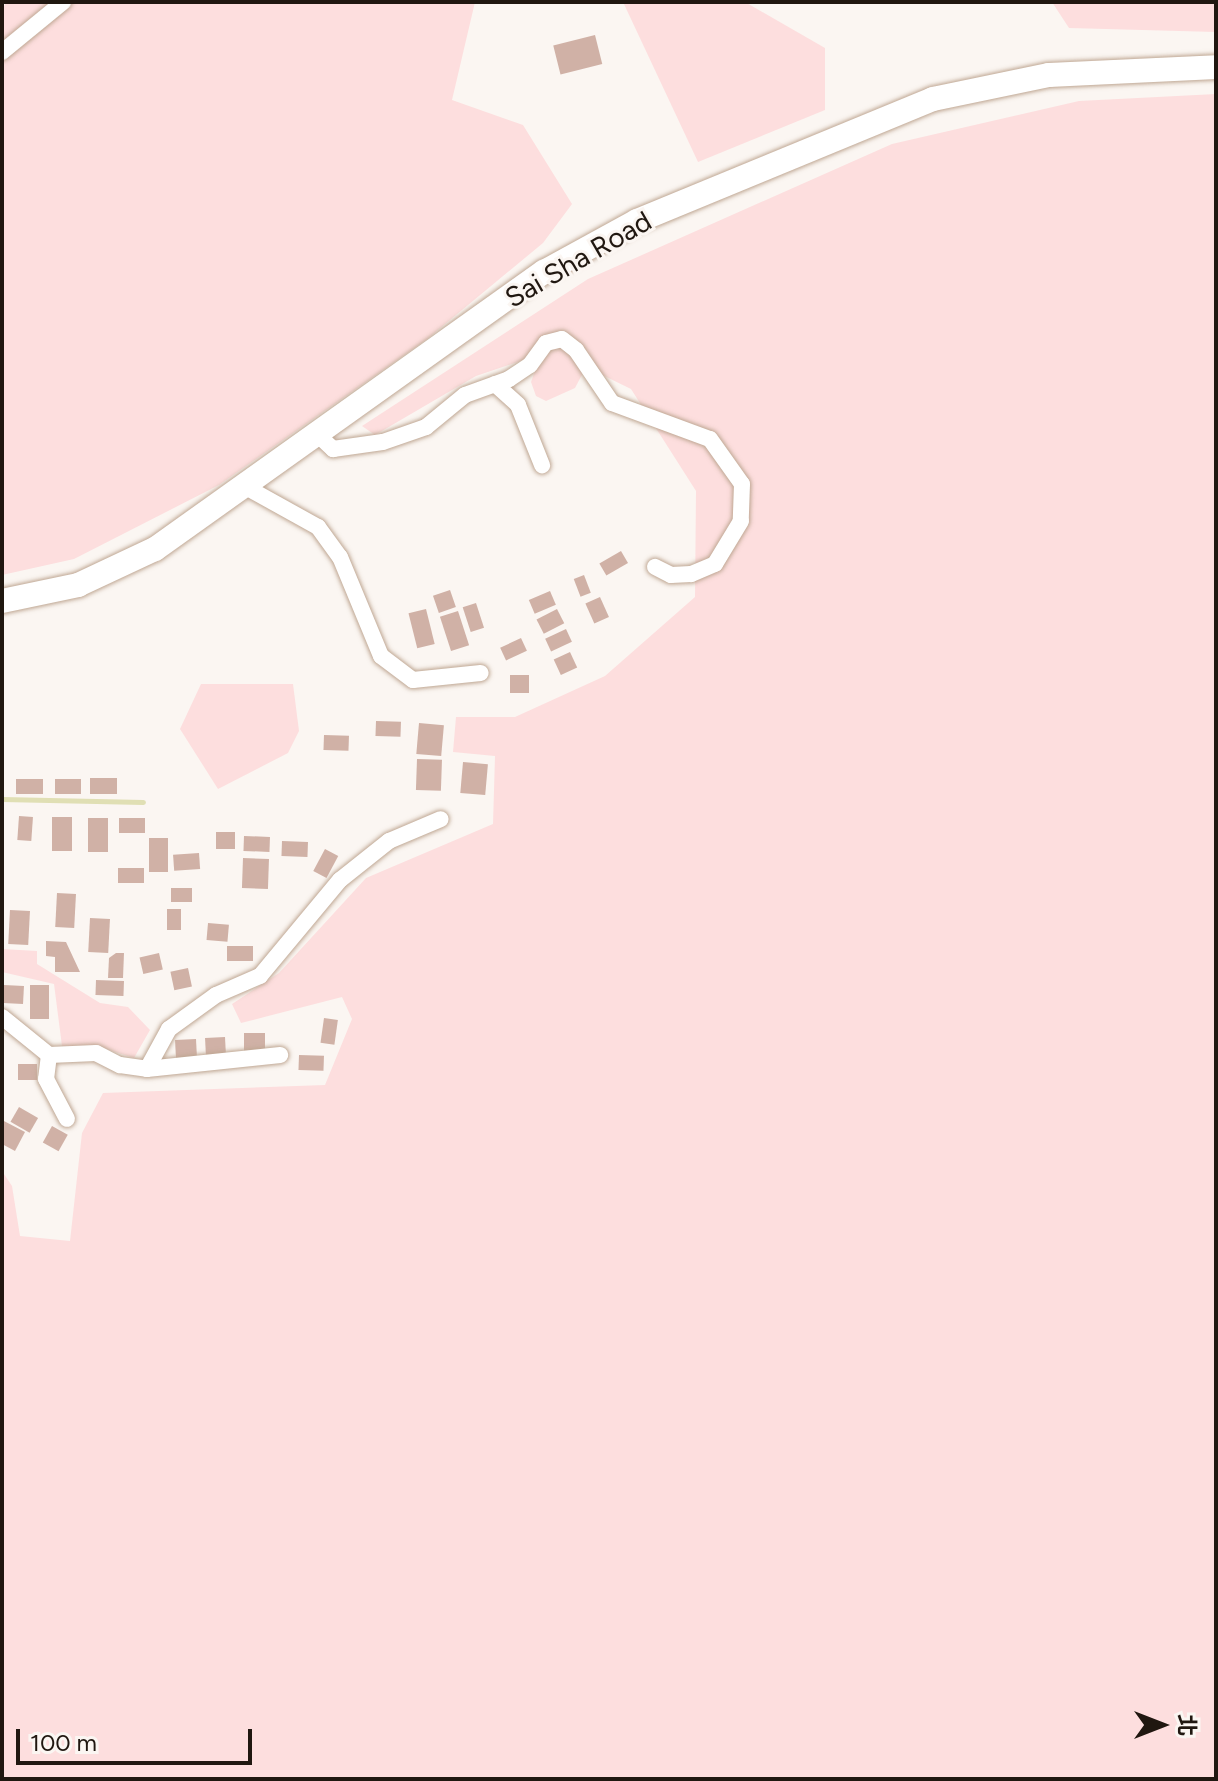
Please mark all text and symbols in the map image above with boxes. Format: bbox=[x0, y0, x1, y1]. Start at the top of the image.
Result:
street label: Sai Sha Road bbox=[499, 204, 657, 314]
north arrow bbox=[1122, 1685, 1202, 1765]
scale bar bbox=[20, 1713, 256, 1763]
text: 北 bbox=[1173, 1714, 1200, 1736]
text: 100 m bbox=[30, 1728, 97, 1757]

